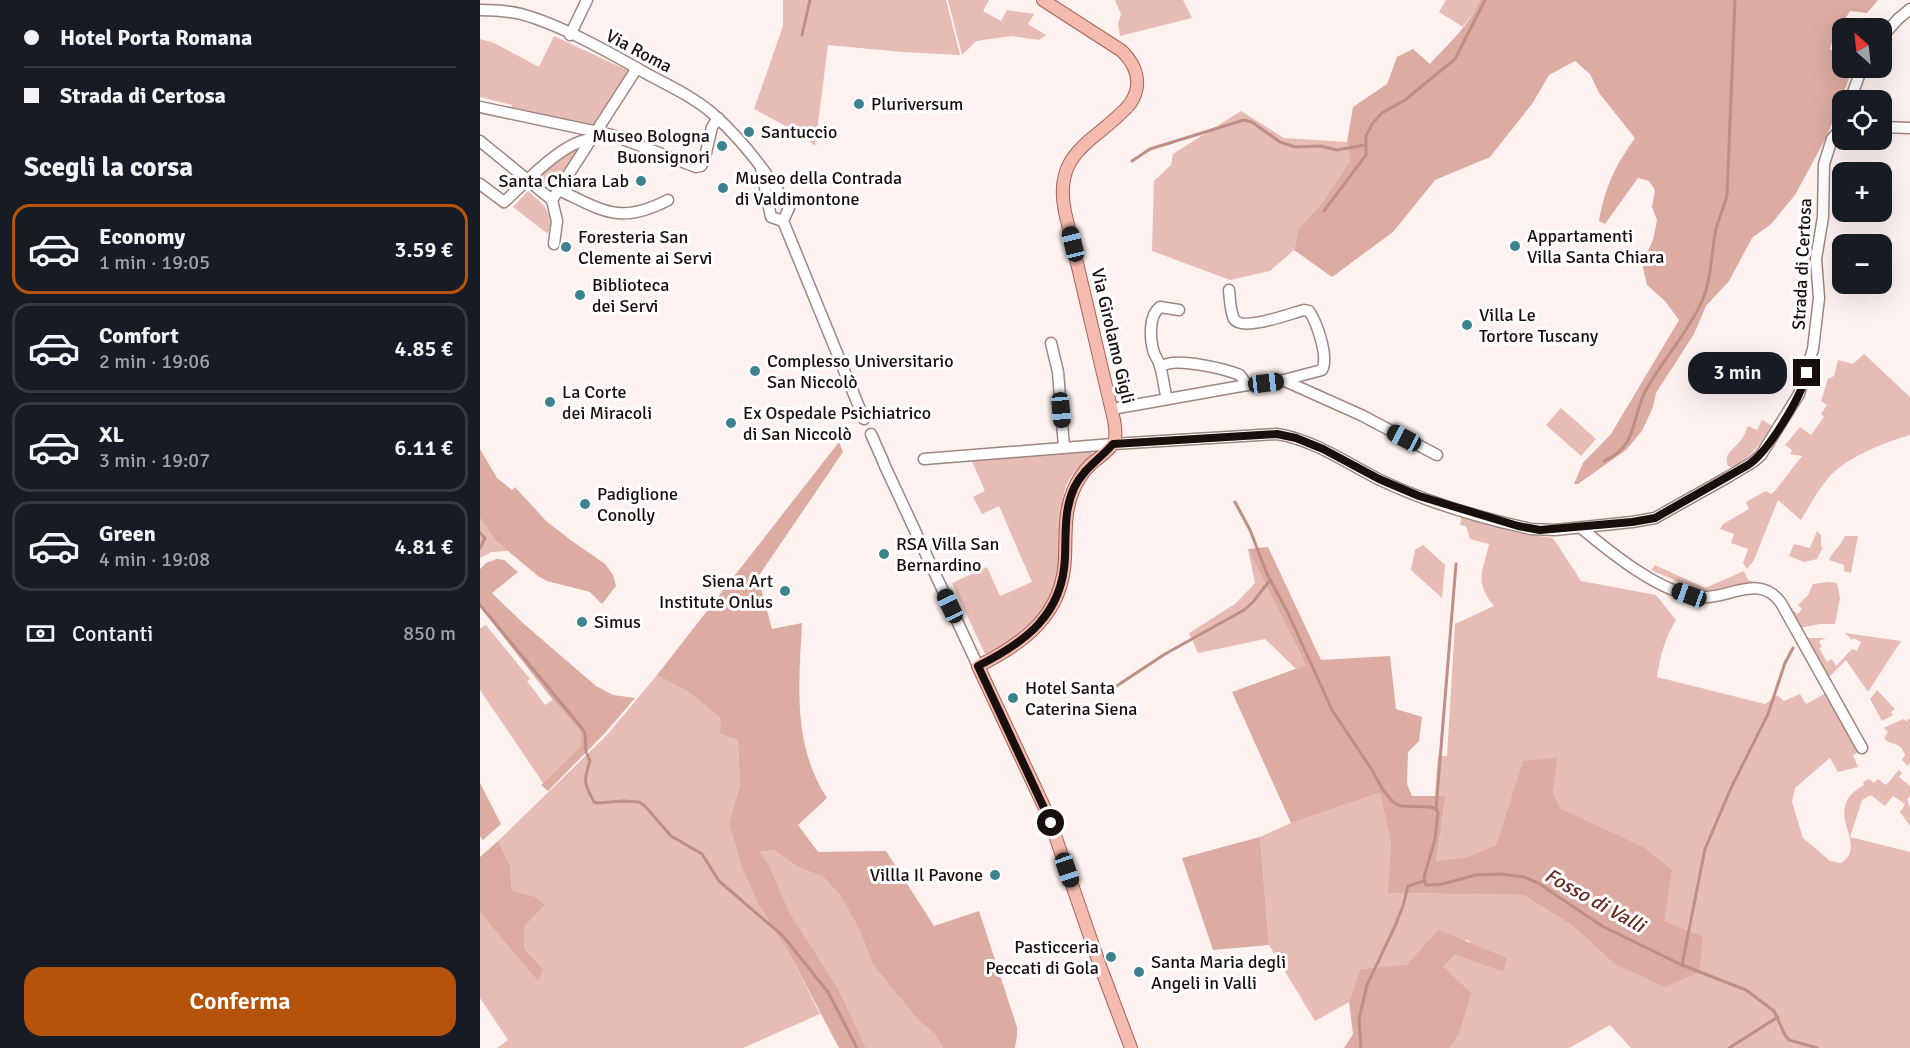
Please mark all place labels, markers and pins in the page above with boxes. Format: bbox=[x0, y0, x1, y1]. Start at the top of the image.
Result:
place label: Pluriversum bbox=[871, 93, 963, 115]
marker: Pluriversum bbox=[852, 97, 866, 111]
place label: Santuccio bbox=[761, 121, 837, 143]
place label: Museo Bologna Buonsignori bbox=[592, 125, 710, 168]
marker: Santuccio bbox=[742, 125, 756, 139]
marker: Museo Bologna Buonsignori bbox=[715, 139, 729, 153]
place label: Museo della Contrada di Valdimontone bbox=[735, 167, 902, 210]
place label: Santa Chiara Lab bbox=[499, 170, 629, 192]
marker: Santa Chiara Lab bbox=[634, 174, 648, 188]
marker: Museo della Contrada di Valdimontone bbox=[716, 181, 730, 195]
place label: Appartamenti Villa Santa Chiara bbox=[1527, 225, 1664, 268]
place label: Foresteria San Clemente ai Servi bbox=[578, 226, 712, 269]
marker: Appartamenti Villa Santa Chiara bbox=[1508, 239, 1522, 253]
marker: Foresteria San Clemente ai Servi bbox=[559, 240, 573, 254]
place label: Biblioteca dei Servi bbox=[592, 274, 669, 317]
marker: Biblioteca dei Servi bbox=[573, 288, 587, 302]
place label: Villa Le Tortore Tuscany bbox=[1479, 304, 1599, 347]
marker: Villa Le Tortore Tuscany bbox=[1460, 318, 1474, 332]
place label: Complesso Universitario San Niccolò bbox=[767, 350, 954, 393]
marker: Complesso Universitario San Niccolò bbox=[748, 364, 762, 378]
place label: La Corte dei Miracoli bbox=[562, 381, 652, 424]
marker: La Corte dei Miracoli bbox=[543, 395, 557, 409]
place label: Ex Ospedale Psichiatrico di San Niccolò bbox=[743, 402, 931, 445]
marker: Ex Ospedale Psichiatrico di San Niccolò bbox=[724, 416, 738, 430]
place label: Padiglione Conolly bbox=[597, 483, 678, 526]
marker: Padiglione Conolly bbox=[578, 497, 592, 511]
place label: RSA Villa San Bernardino bbox=[896, 533, 999, 576]
marker: RSA Villa San Bernardino bbox=[877, 547, 891, 561]
place label: Siena Art Institute Onlus bbox=[659, 570, 773, 613]
marker: Siena Art Institute Onlus bbox=[778, 584, 792, 598]
place label: Simus bbox=[594, 611, 641, 633]
marker: Simus bbox=[575, 615, 589, 629]
place label: Hotel Santa Caterina Siena bbox=[1025, 677, 1137, 720]
marker: Hotel Santa Caterina Siena bbox=[1006, 691, 1020, 705]
place label: Villla Il Pavone bbox=[870, 864, 983, 886]
marker: Villla Il Pavone bbox=[988, 868, 1002, 882]
place label: Pasticceria Peccati di Gola bbox=[986, 936, 1099, 979]
marker: Pasticceria Peccati di Gola bbox=[1104, 950, 1118, 964]
place label: Santa Maria degli Angeli in Valli bbox=[1151, 951, 1286, 994]
marker: Santa Maria degli Angeli in Valli bbox=[1132, 965, 1146, 979]

